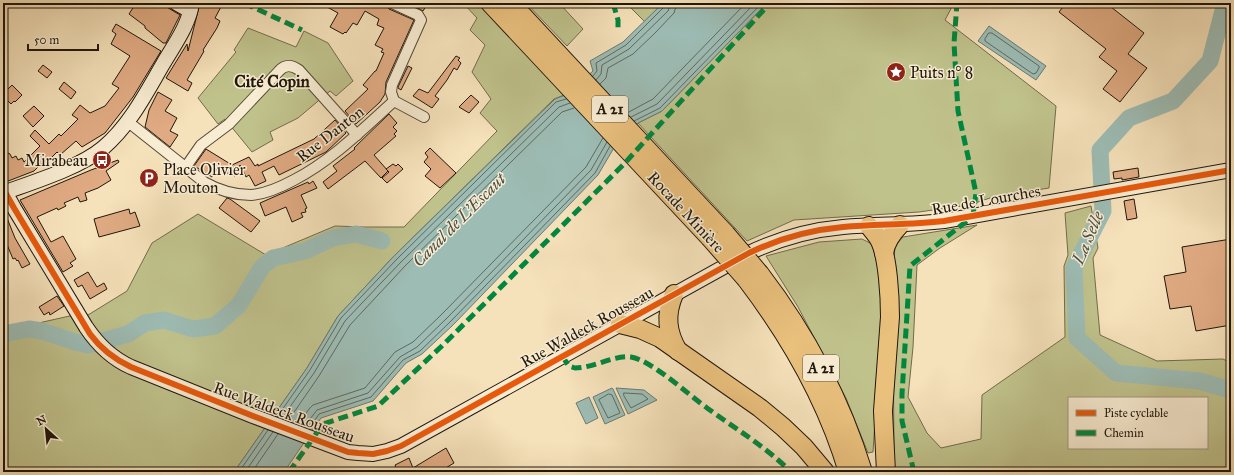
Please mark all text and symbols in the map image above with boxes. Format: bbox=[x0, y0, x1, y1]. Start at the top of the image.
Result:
scale bar bbox=[28, 26, 98, 52]
text: 50 m bbox=[34, 33, 59, 47]
place icon: Puits n° 8 bbox=[885, 61, 907, 83]
place label: Puits n° 8 bbox=[910, 63, 973, 82]
district label: Cité Copin bbox=[234, 71, 311, 92]
road number: A 21 bbox=[592, 96, 628, 122]
street label: Rue Danton bbox=[293, 102, 368, 166]
bus stop icon: Mirabeau bbox=[91, 149, 113, 171]
place label: Mirabeau bbox=[25, 151, 88, 170]
place label: Place Olivier Mouton bbox=[163, 160, 246, 197]
parking icon: Place Olivier Mouton bbox=[138, 167, 160, 189]
street label: Rocade Minière bbox=[644, 167, 729, 257]
water label: Canal de L'Escaut bbox=[408, 168, 511, 271]
street label: Rue de Lourches bbox=[930, 181, 1042, 219]
water label: La Selle bbox=[1067, 208, 1109, 268]
street label: Rue Waldeck Rousseau bbox=[517, 282, 657, 371]
road number: A 21 bbox=[803, 355, 839, 381]
street label: Rue Waldeck Rousseau bbox=[211, 378, 358, 447]
legend bbox=[1068, 397, 1208, 449]
text: Piste cyclable bbox=[1104, 406, 1168, 420]
north arrow bbox=[26, 409, 66, 449]
text: N bbox=[35, 412, 49, 428]
text: Chemin bbox=[1104, 426, 1144, 440]

